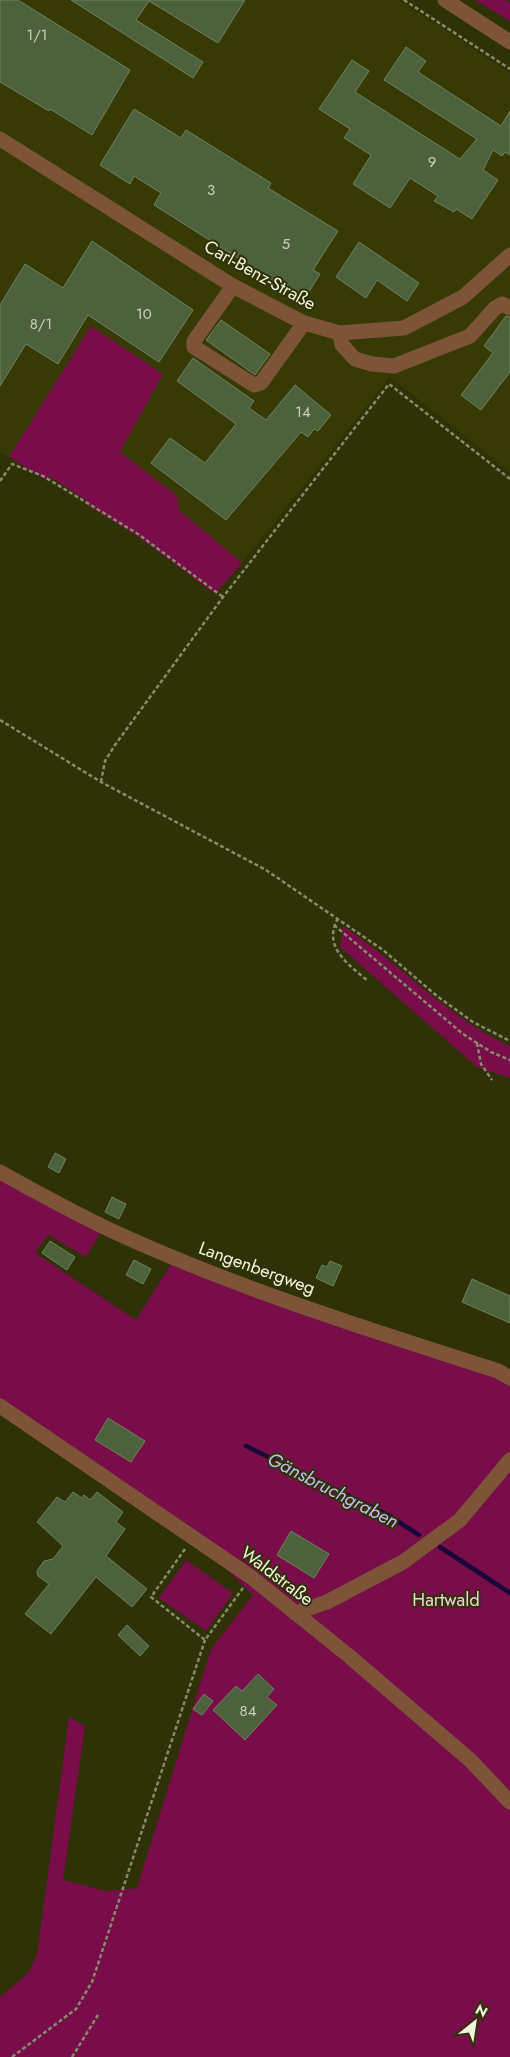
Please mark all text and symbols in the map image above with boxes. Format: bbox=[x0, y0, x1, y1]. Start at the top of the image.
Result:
house number: 1/1 bbox=[26, 24, 48, 46]
house number: 9 bbox=[428, 151, 436, 173]
house number: 3 bbox=[207, 179, 215, 201]
street label: Carl-Benz-Straße bbox=[199, 233, 321, 317]
house number: 5 bbox=[282, 233, 290, 255]
house number: 10 bbox=[136, 303, 152, 325]
house number: 8/1 bbox=[30, 313, 52, 335]
house number: 14 bbox=[295, 401, 311, 423]
street label: Langenbergweg bbox=[195, 1235, 319, 1301]
water label: Gänsbruchgraben bbox=[263, 1445, 403, 1535]
street label: Waldstraße bbox=[235, 1540, 319, 1612]
park label: Hartwald bbox=[412, 1587, 480, 1613]
house number: 84 bbox=[240, 1700, 257, 1722]
north arrow bbox=[450, 1997, 500, 2047]
text: N bbox=[472, 1999, 491, 2022]

